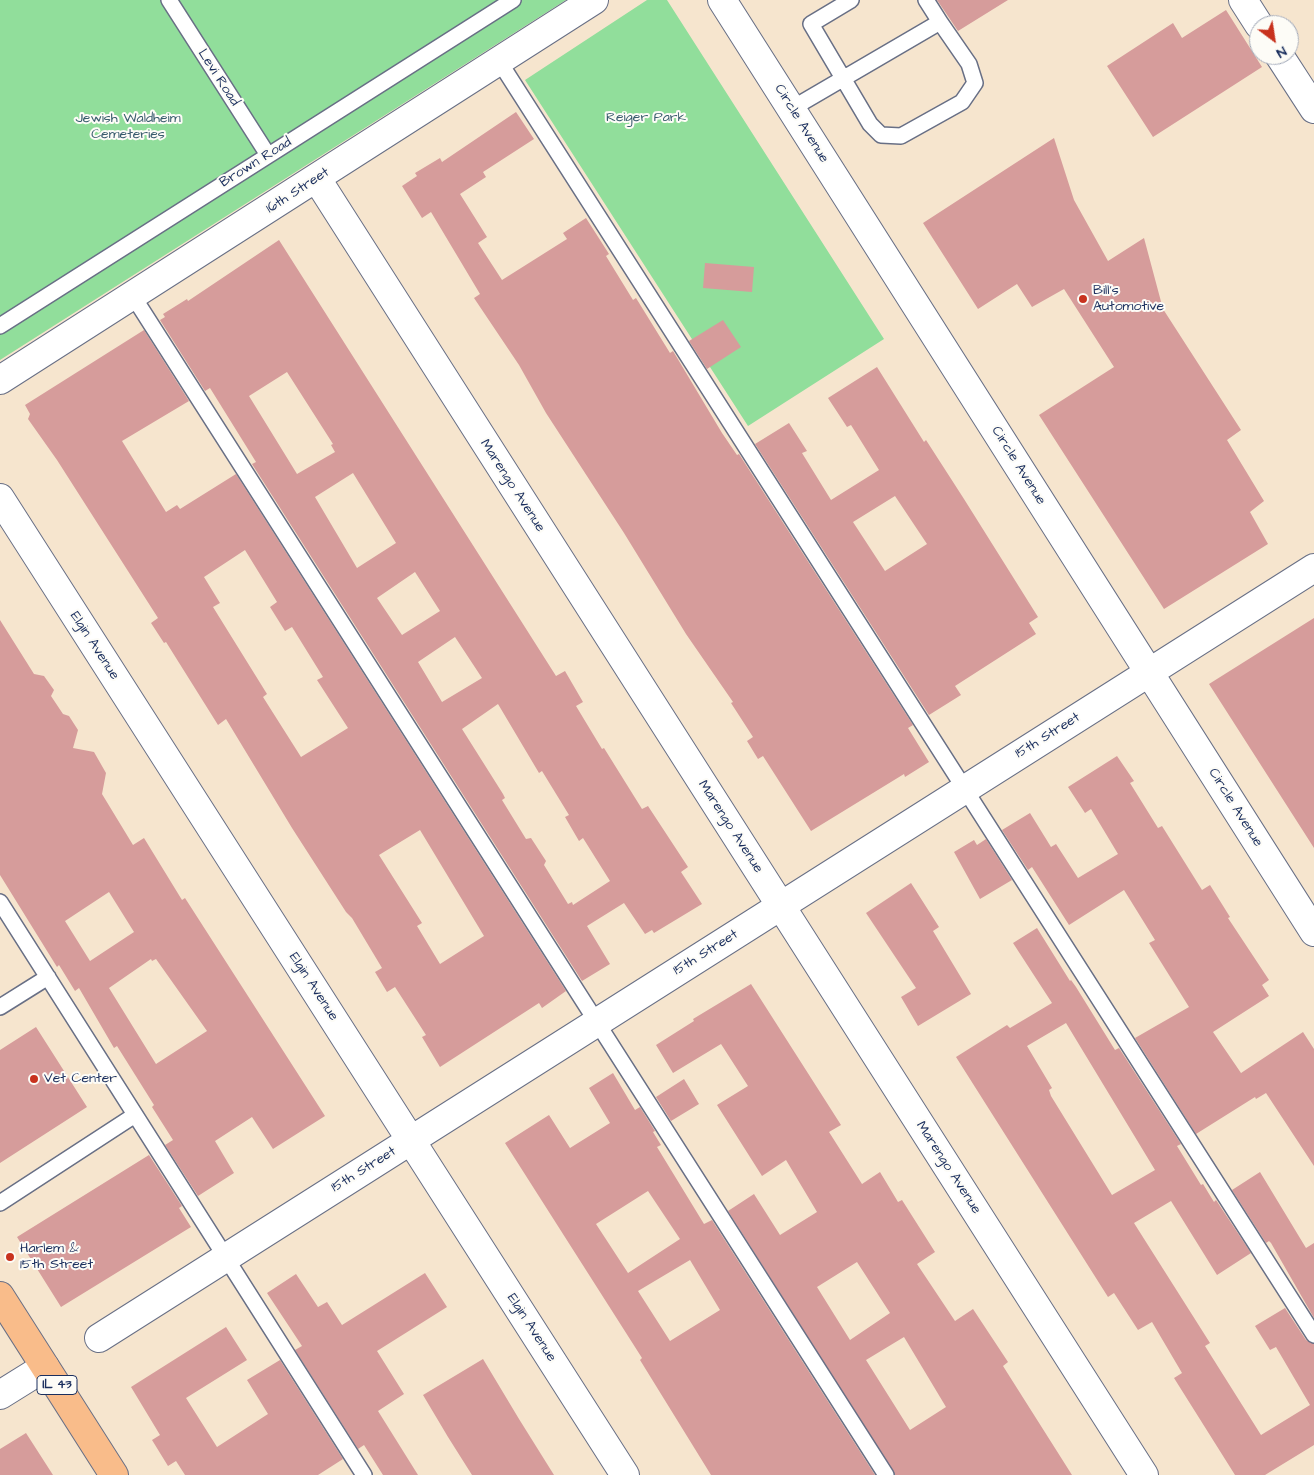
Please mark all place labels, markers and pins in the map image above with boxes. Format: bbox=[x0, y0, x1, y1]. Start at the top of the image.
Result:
place label: Bill's Automotive bbox=[1093, 283, 1164, 316]
marker: Bill's Automotive bbox=[1077, 293, 1089, 305]
place label: Vet Center bbox=[44, 1071, 117, 1087]
marker: Vet Center bbox=[28, 1073, 40, 1085]
place label: Harlem & 15th Street bbox=[20, 1241, 93, 1274]
marker: Harlem & 15th Street bbox=[4, 1251, 16, 1263]

